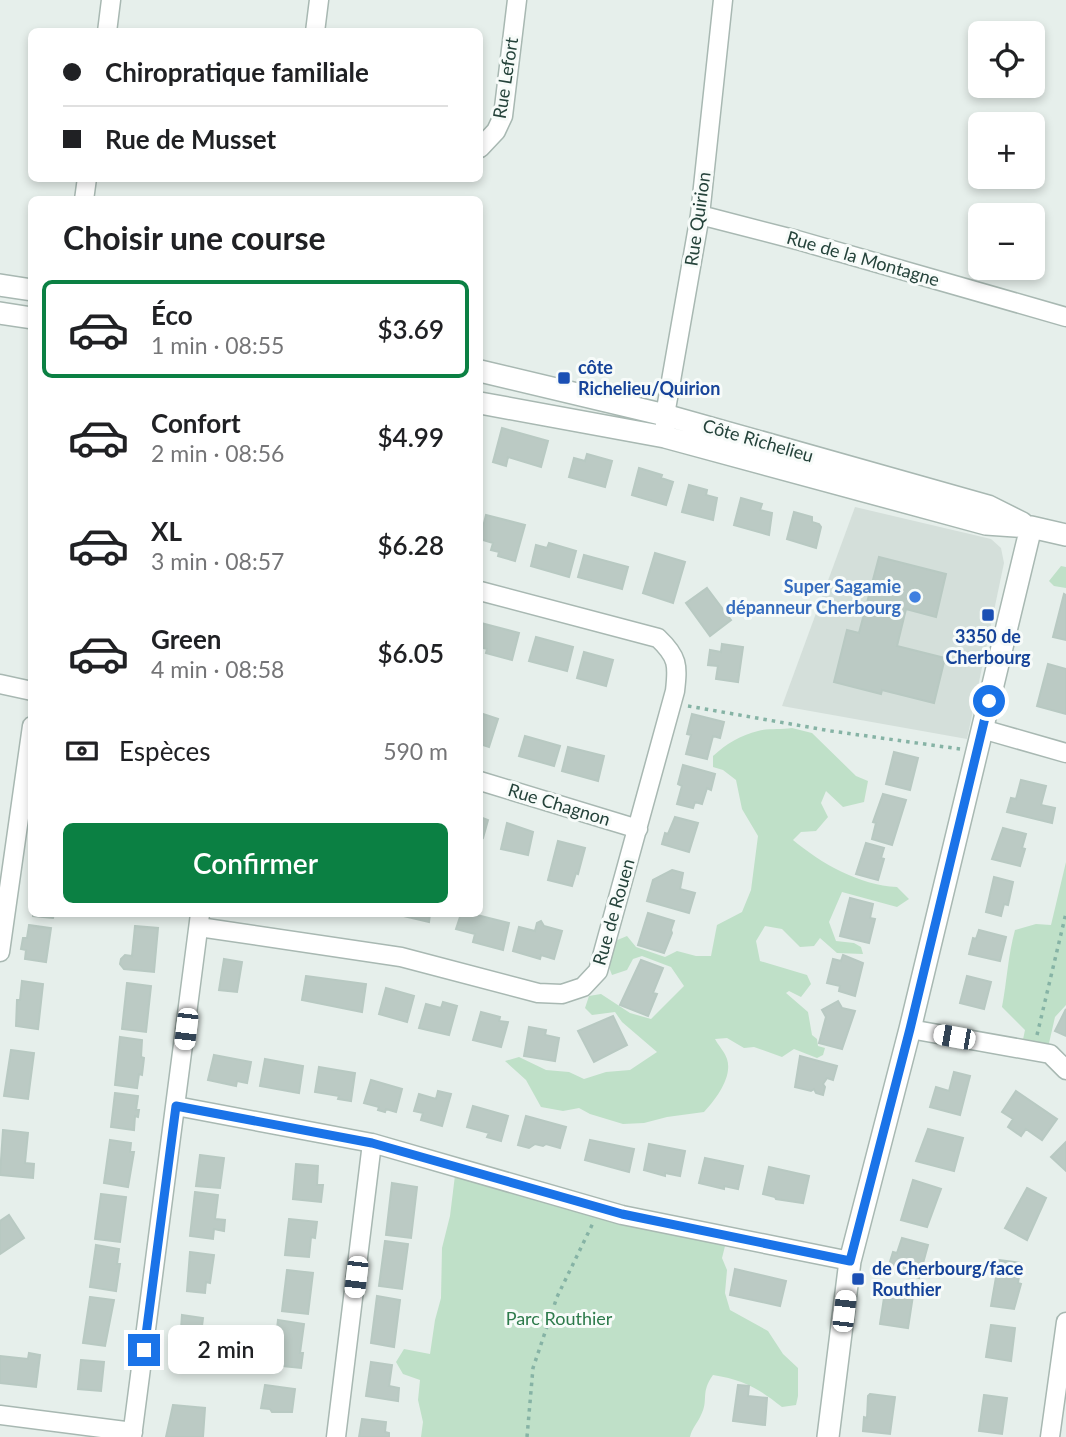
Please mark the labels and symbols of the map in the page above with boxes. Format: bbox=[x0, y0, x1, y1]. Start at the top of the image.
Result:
street label: Rue Lefort bbox=[488, 35, 522, 120]
street label: Rue Quirion bbox=[680, 170, 715, 267]
street label: Rue de la Montagne bbox=[784, 226, 942, 290]
place label: côte Richelieu/Quirion bbox=[578, 356, 720, 399]
marker: côte Richelieu/Quirion bbox=[556, 370, 572, 386]
street label: Côte Richelieu bbox=[700, 414, 816, 466]
place label: Super Sagamie dépanneur Cherbourg bbox=[726, 575, 901, 618]
marker: Super Sagamie dépanneur Cherbourg bbox=[907, 589, 923, 605]
marker: 3350 de Cherbourg bbox=[980, 607, 996, 623]
place label: 3350 de Cherbourg bbox=[945, 625, 1031, 668]
route start bbox=[973, 685, 1005, 717]
street label: Rue Chagnon bbox=[506, 778, 613, 830]
street label: Rue de Rouen bbox=[587, 856, 639, 967]
car bbox=[174, 1007, 199, 1051]
car bbox=[932, 1023, 977, 1051]
car bbox=[344, 1255, 369, 1299]
place label: de Cherbourg/face Routhier bbox=[872, 1257, 1024, 1300]
marker: de Cherbourg/face Routhier bbox=[850, 1271, 866, 1287]
car bbox=[832, 1289, 857, 1333]
park label: Parc Routhier bbox=[506, 1307, 613, 1329]
callout: 2 min bbox=[168, 1326, 284, 1374]
route end bbox=[128, 1334, 160, 1366]

